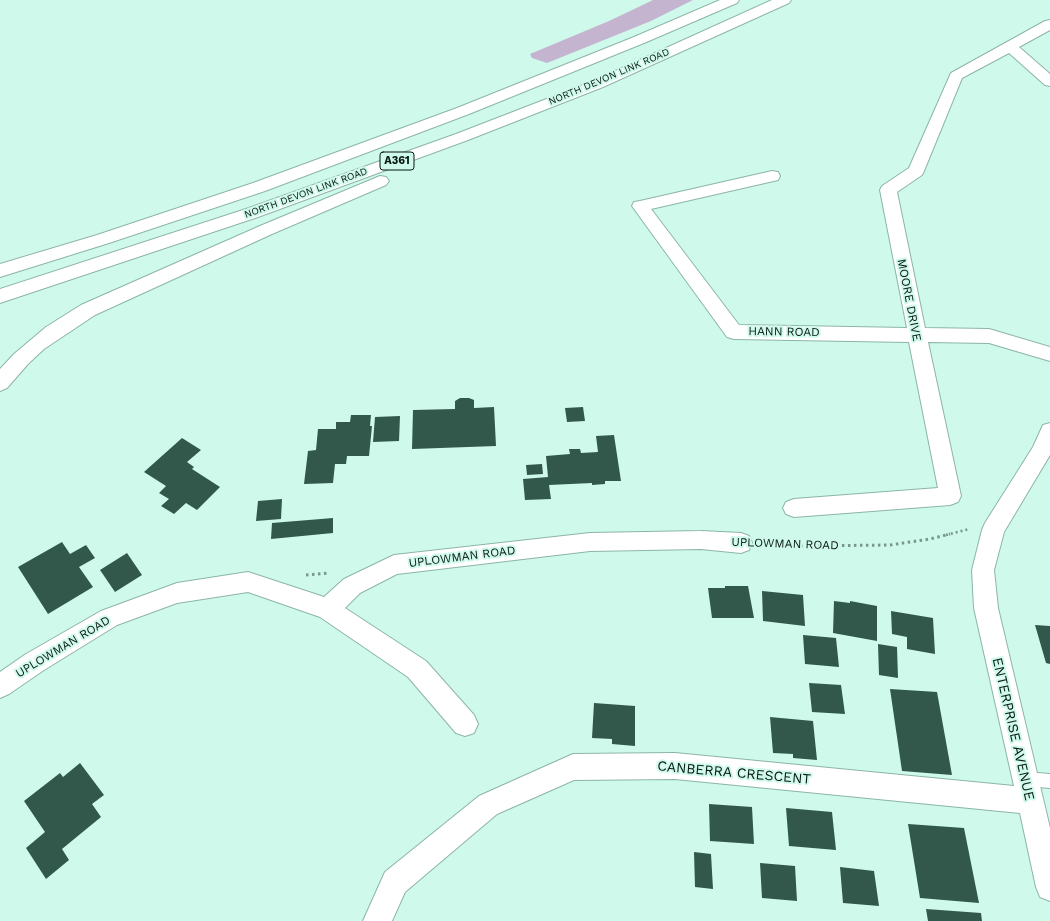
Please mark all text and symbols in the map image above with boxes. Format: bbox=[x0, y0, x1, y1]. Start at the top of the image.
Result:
street label: NORTH DEVON LINK ROAD bbox=[547, 46, 671, 108]
road number: A361 bbox=[380, 152, 414, 170]
street label: NORTH DEVON LINK ROAD bbox=[243, 165, 369, 221]
street label: MOORE DRIVE bbox=[894, 258, 924, 342]
street label: HANN ROAD bbox=[748, 324, 820, 340]
street label: UPLOWMAN ROAD bbox=[731, 535, 839, 553]
street label: UPLOWMAN ROAD bbox=[408, 543, 516, 571]
street label: UPLOWMAN ROAD bbox=[13, 613, 113, 681]
street label: ENTERPRISE AVENUE bbox=[988, 656, 1038, 802]
street label: CANBERRA CRESCENT bbox=[657, 758, 811, 788]

